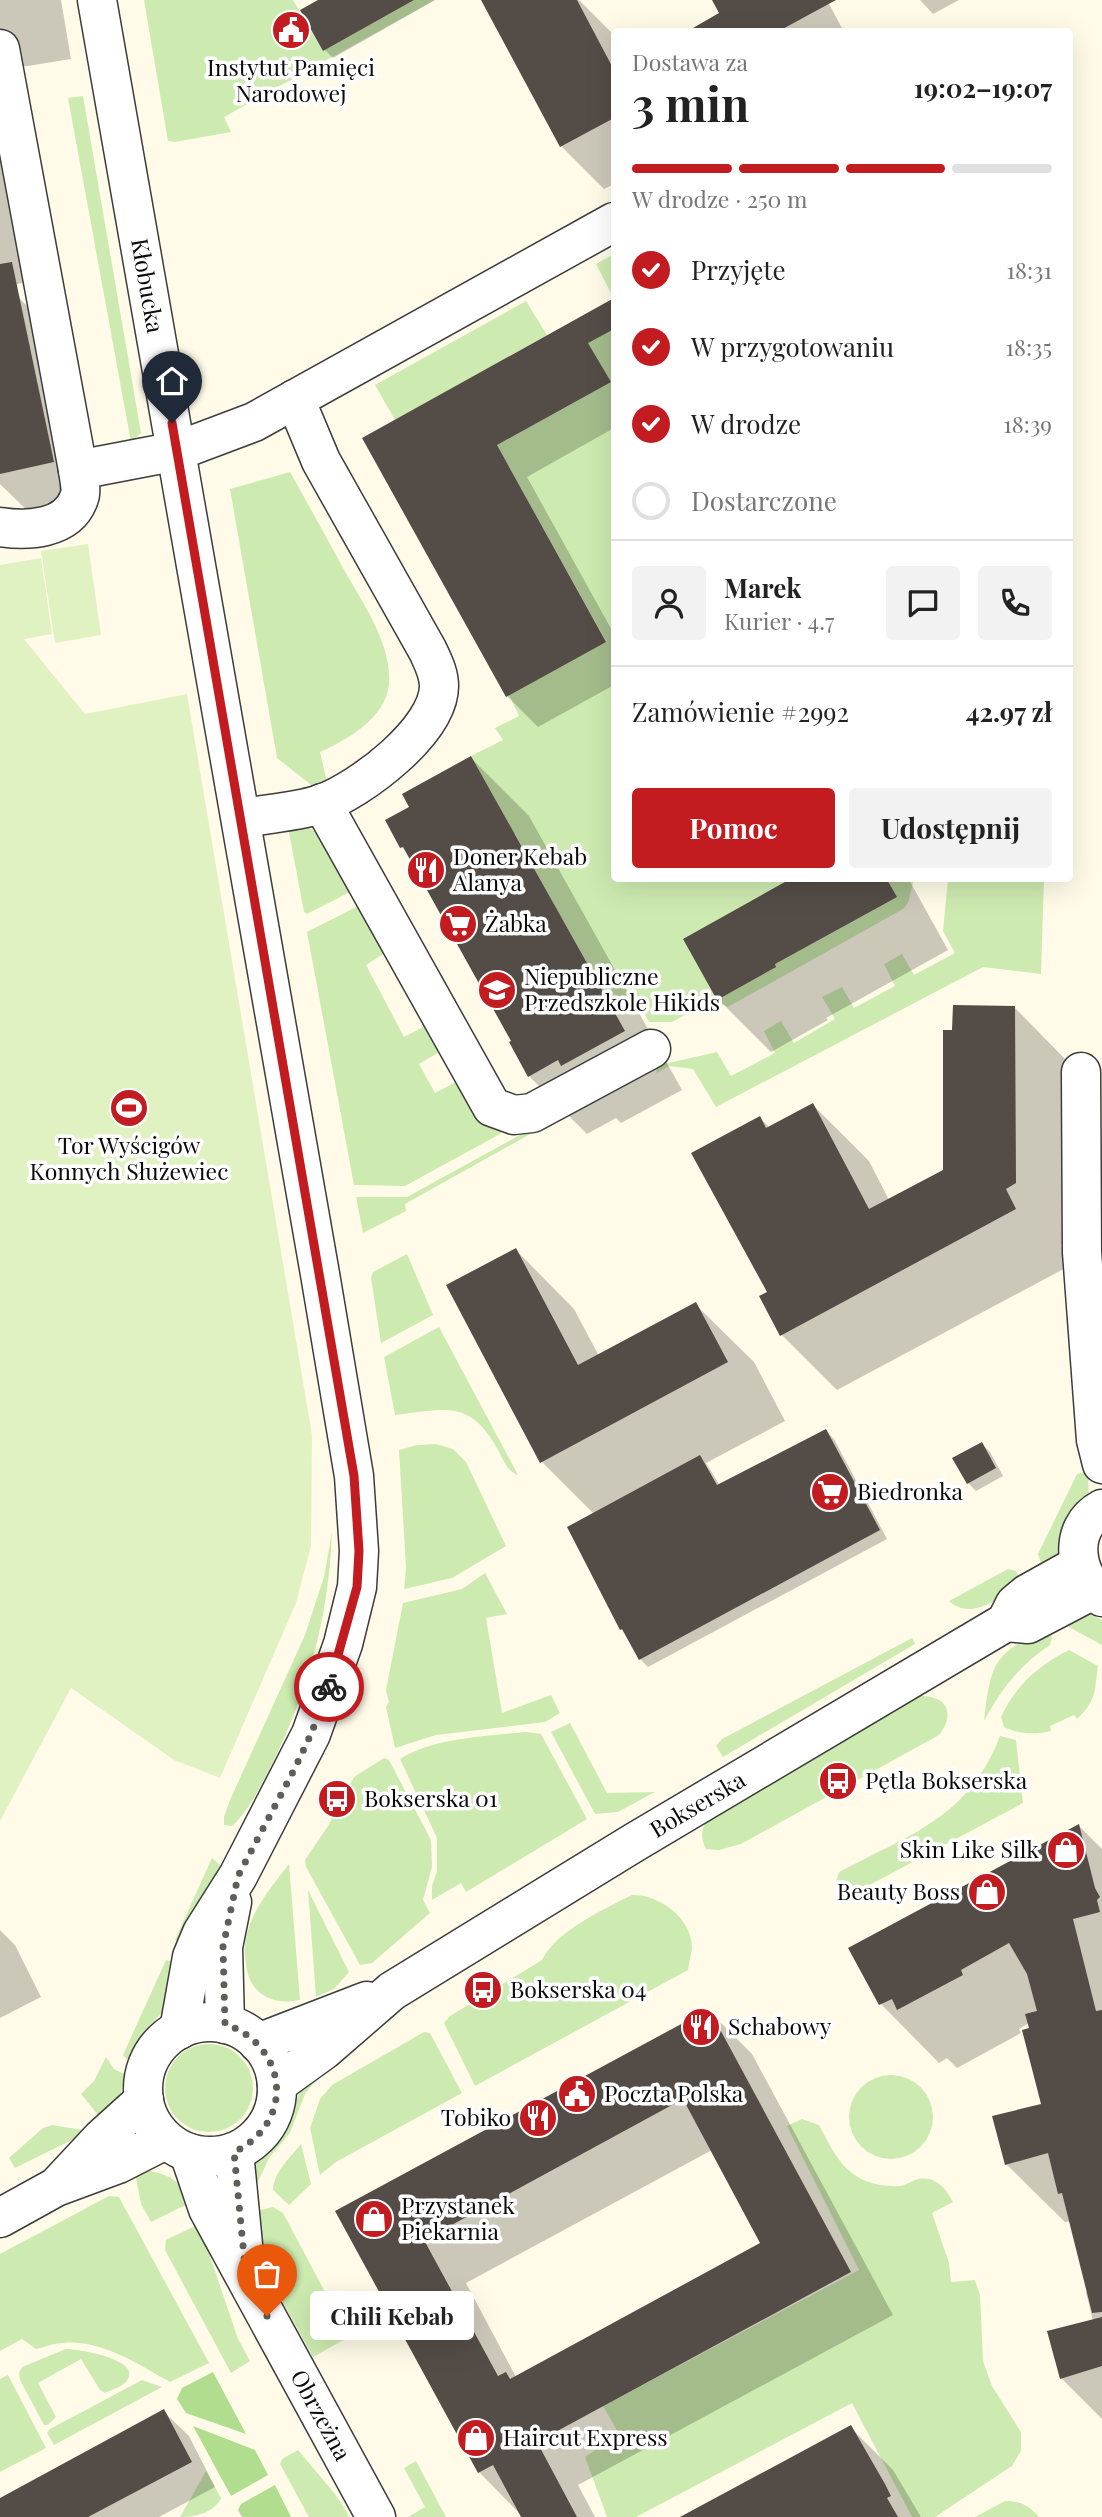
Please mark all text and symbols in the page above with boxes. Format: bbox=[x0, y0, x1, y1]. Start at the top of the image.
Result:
public building icon: Instytut Pamięci Narodowej bbox=[270, 9, 312, 51]
text: Dostawa za bbox=[632, 46, 748, 77]
place label: Instytut Pamięci Narodowej bbox=[207, 51, 375, 108]
text: 19:02–19:07 bbox=[914, 70, 1052, 105]
text: 3 min bbox=[632, 72, 749, 134]
text: W drodze · 250 m bbox=[632, 183, 808, 214]
street label: Kłobucka bbox=[125, 236, 172, 336]
icon: check bbox=[632, 251, 670, 289]
text: Przyjęte bbox=[691, 252, 786, 287]
text: 18:31 bbox=[1007, 254, 1052, 285]
icon: check bbox=[632, 328, 670, 366]
text: W przygotowaniu bbox=[691, 329, 894, 364]
text: 18:35 bbox=[1005, 331, 1052, 362]
pin bbox=[142, 351, 202, 423]
icon: home bbox=[153, 362, 191, 400]
icon: check bbox=[632, 405, 670, 443]
text: W drodze bbox=[691, 406, 801, 441]
text: 18:39 bbox=[1003, 408, 1052, 439]
text: Dostarczone bbox=[691, 483, 837, 518]
button: person bbox=[632, 566, 706, 640]
button: chat bbox=[886, 566, 960, 640]
button: phone bbox=[978, 566, 1052, 640]
text: Marek bbox=[724, 570, 802, 605]
text: Kurier · 4.7 bbox=[724, 605, 834, 636]
text: Zamówienie #2992 bbox=[632, 694, 849, 729]
text: 42.97 zł bbox=[966, 694, 1052, 729]
button: Pomoc bbox=[632, 788, 835, 868]
button: Udostępnij bbox=[849, 788, 1052, 868]
place label: Doner Kebab Alanya bbox=[452, 840, 587, 897]
restaurant icon: Doner Kebab Alanya bbox=[405, 849, 447, 891]
supermarket icon: Żabka bbox=[437, 903, 479, 945]
place label: Żabka bbox=[485, 907, 547, 938]
place label: Niepubliczne Przedszkole Hikids bbox=[524, 960, 720, 1017]
school or university icon: Niepubliczne Przedszkole Hikids bbox=[476, 969, 518, 1011]
sports icon: Tor Wyścigów Konnych Służewiec bbox=[108, 1087, 150, 1129]
place label: Tor Wyścigów Konnych Służewiec bbox=[30, 1129, 228, 1186]
supermarket icon: Biedronka bbox=[809, 1471, 851, 1513]
place label: Biedronka bbox=[857, 1475, 963, 1506]
courier bbox=[294, 1652, 364, 1722]
icon: bike bbox=[310, 1668, 348, 1706]
bus stop icon: Pętla Bokserska bbox=[817, 1760, 859, 1802]
street label: Bokserska bbox=[644, 1763, 751, 1844]
place label: Pętla Bokserska bbox=[865, 1764, 1028, 1795]
bus stop icon: Bokserska 01 bbox=[316, 1778, 358, 1820]
place label: Bokserska 01 bbox=[364, 1782, 498, 1813]
shop icon: Skin Like Silk bbox=[1045, 1829, 1087, 1871]
place label: Skin Like Silk bbox=[900, 1833, 1039, 1864]
shop icon: Beauty Boss bbox=[966, 1871, 1008, 1913]
place label: Beauty Boss bbox=[837, 1875, 960, 1906]
bus stop icon: Bokserska 04 bbox=[462, 1969, 504, 2011]
place label: Bokserska 04 bbox=[510, 1973, 646, 2004]
restaurant icon: Schabowy bbox=[680, 2006, 722, 2048]
place label: Schabowy bbox=[728, 2010, 832, 2041]
public building icon: Poczta Polska bbox=[556, 2073, 598, 2115]
place label: Poczta Polska bbox=[604, 2077, 744, 2108]
restaurant icon: Tobiko bbox=[517, 2097, 559, 2139]
place label: Tobiko bbox=[441, 2101, 511, 2132]
place label: Przystanek Piekarnia bbox=[401, 2189, 515, 2246]
shop icon: Przystanek Piekarnia bbox=[353, 2198, 395, 2240]
pin bbox=[237, 2244, 297, 2316]
icon: bag bbox=[248, 2255, 286, 2293]
callout: Chili Kebab bbox=[309, 2292, 474, 2340]
text: Chili Kebab bbox=[330, 2300, 454, 2331]
street label: Obrzeżna bbox=[284, 2364, 359, 2466]
shop icon: Haircut Express bbox=[455, 2417, 497, 2459]
place label: Haircut Express bbox=[503, 2421, 668, 2452]

